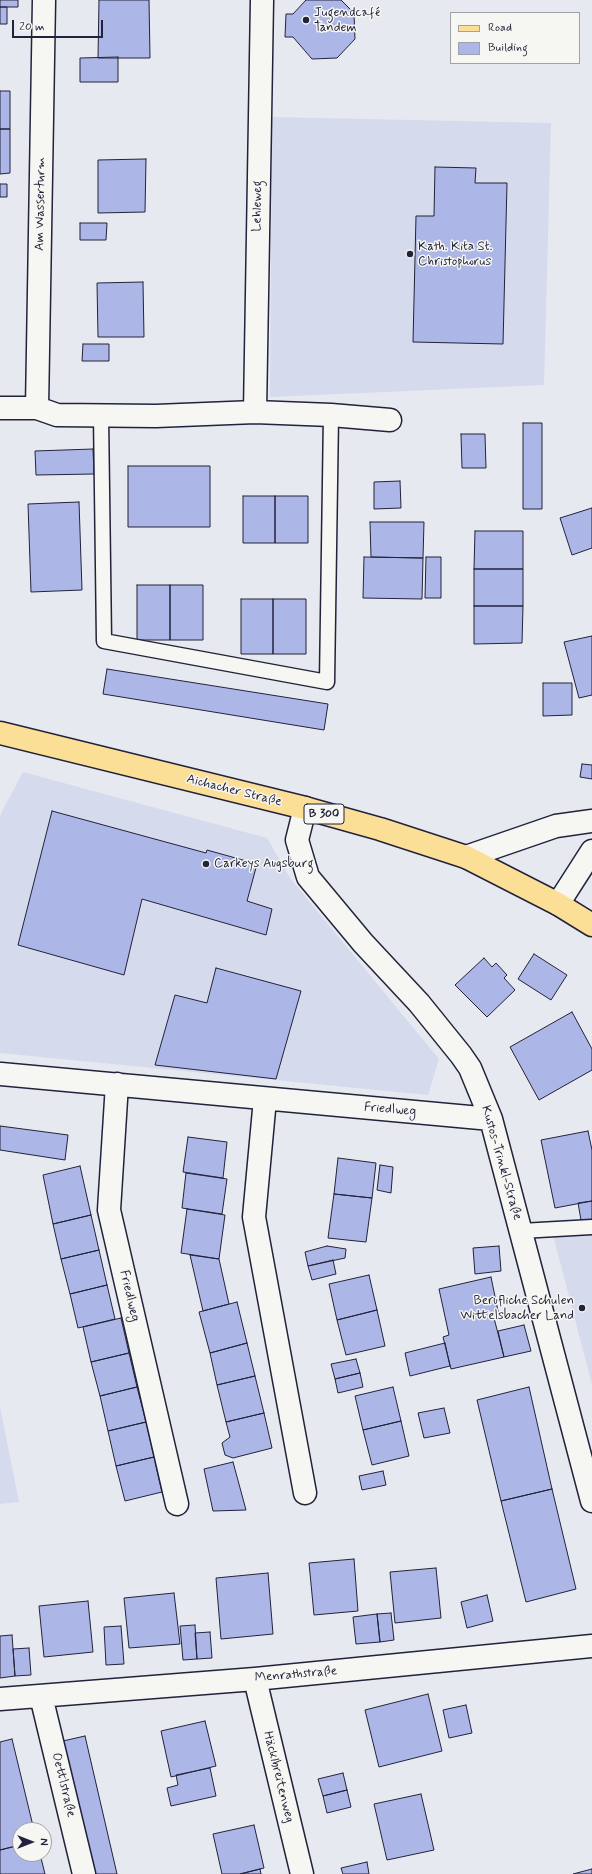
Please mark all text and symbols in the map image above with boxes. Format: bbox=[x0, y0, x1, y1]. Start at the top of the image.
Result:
place label: Jugendcafé Tandem bbox=[314, 5, 380, 36]
scale bar bbox=[14, 12, 105, 38]
legend bbox=[450, 12, 580, 64]
marker: Jugendcafé Tandem bbox=[301, 15, 311, 25]
text: 20 m bbox=[19, 19, 45, 35]
text: Road bbox=[488, 20, 512, 36]
text: Building bbox=[488, 40, 528, 56]
street label: Am Wasserturm bbox=[32, 157, 50, 251]
street label: Lehleweg bbox=[250, 180, 266, 232]
place label: Kath. Kita St. Christophorus bbox=[418, 239, 492, 270]
marker: Kath. Kita St. Christophorus bbox=[405, 249, 415, 259]
street label: Aichacher Straße bbox=[185, 772, 283, 810]
road number: B 300 bbox=[304, 804, 344, 824]
place label: Carkeys Augsburg bbox=[214, 856, 314, 872]
marker: Carkeys Augsburg bbox=[201, 859, 211, 869]
street label: Friedlweg bbox=[363, 1100, 417, 1120]
street label: Kustos-Trinkl-Straße bbox=[477, 1104, 525, 1222]
street label: Friedlweg bbox=[116, 1269, 142, 1323]
place label: Berufliche Schulen Wittelsbacher Land bbox=[460, 1293, 574, 1324]
marker: Berufliche Schulen Wittelsbacher Land bbox=[577, 1303, 587, 1313]
street label: Menrathstraße bbox=[254, 1664, 338, 1686]
street label: Häcklbreitenweg bbox=[259, 1730, 297, 1824]
street label: Oettlstraße bbox=[47, 1751, 79, 1819]
north arrow bbox=[12, 1822, 52, 1862]
text: N bbox=[36, 1838, 50, 1846]

